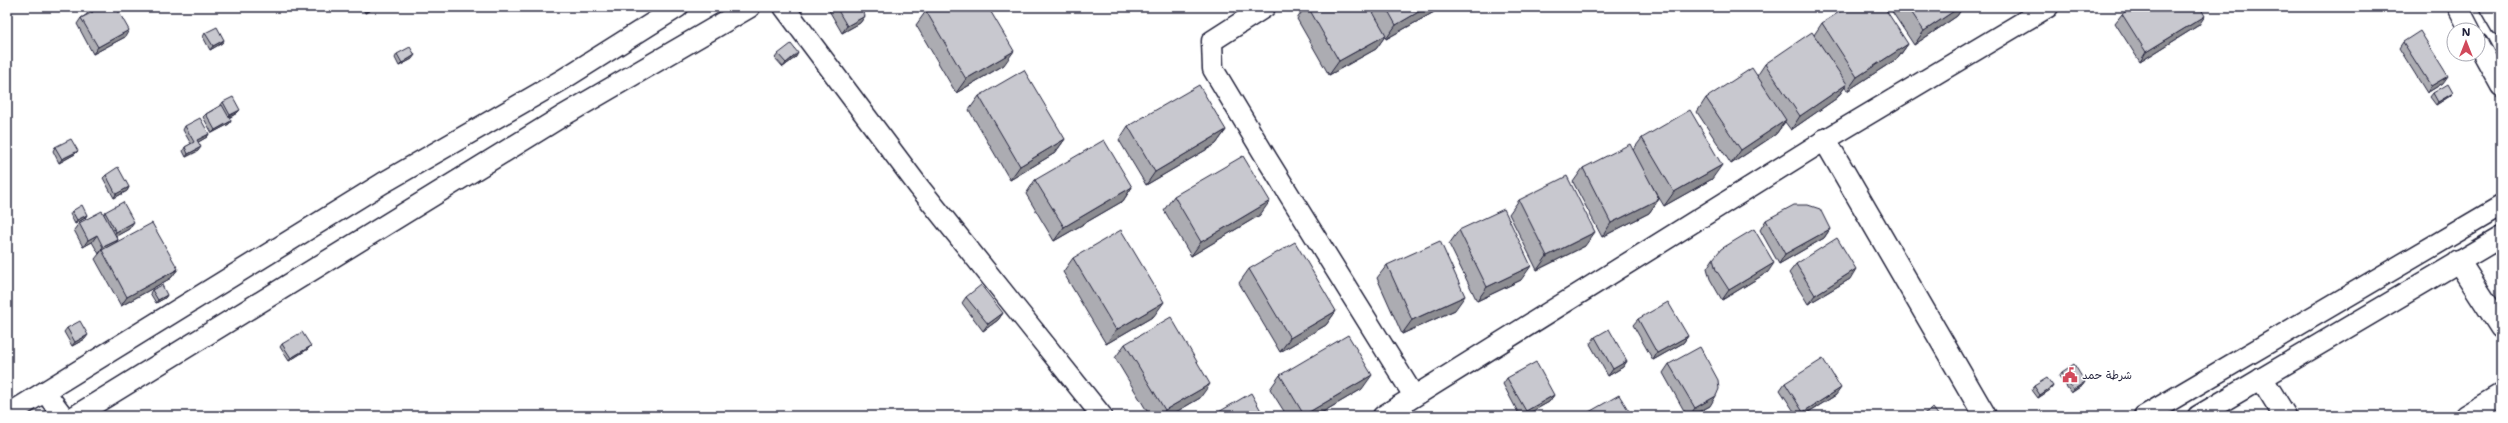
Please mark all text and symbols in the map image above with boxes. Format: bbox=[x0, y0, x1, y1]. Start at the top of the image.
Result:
north arrow bbox=[2446, 22, 2486, 62]
text: N bbox=[2462, 25, 2471, 40]
public building icon: شرطة حمد bbox=[2061, 366, 2079, 384]
place label: شرطة حمد bbox=[2082, 368, 2132, 383]

